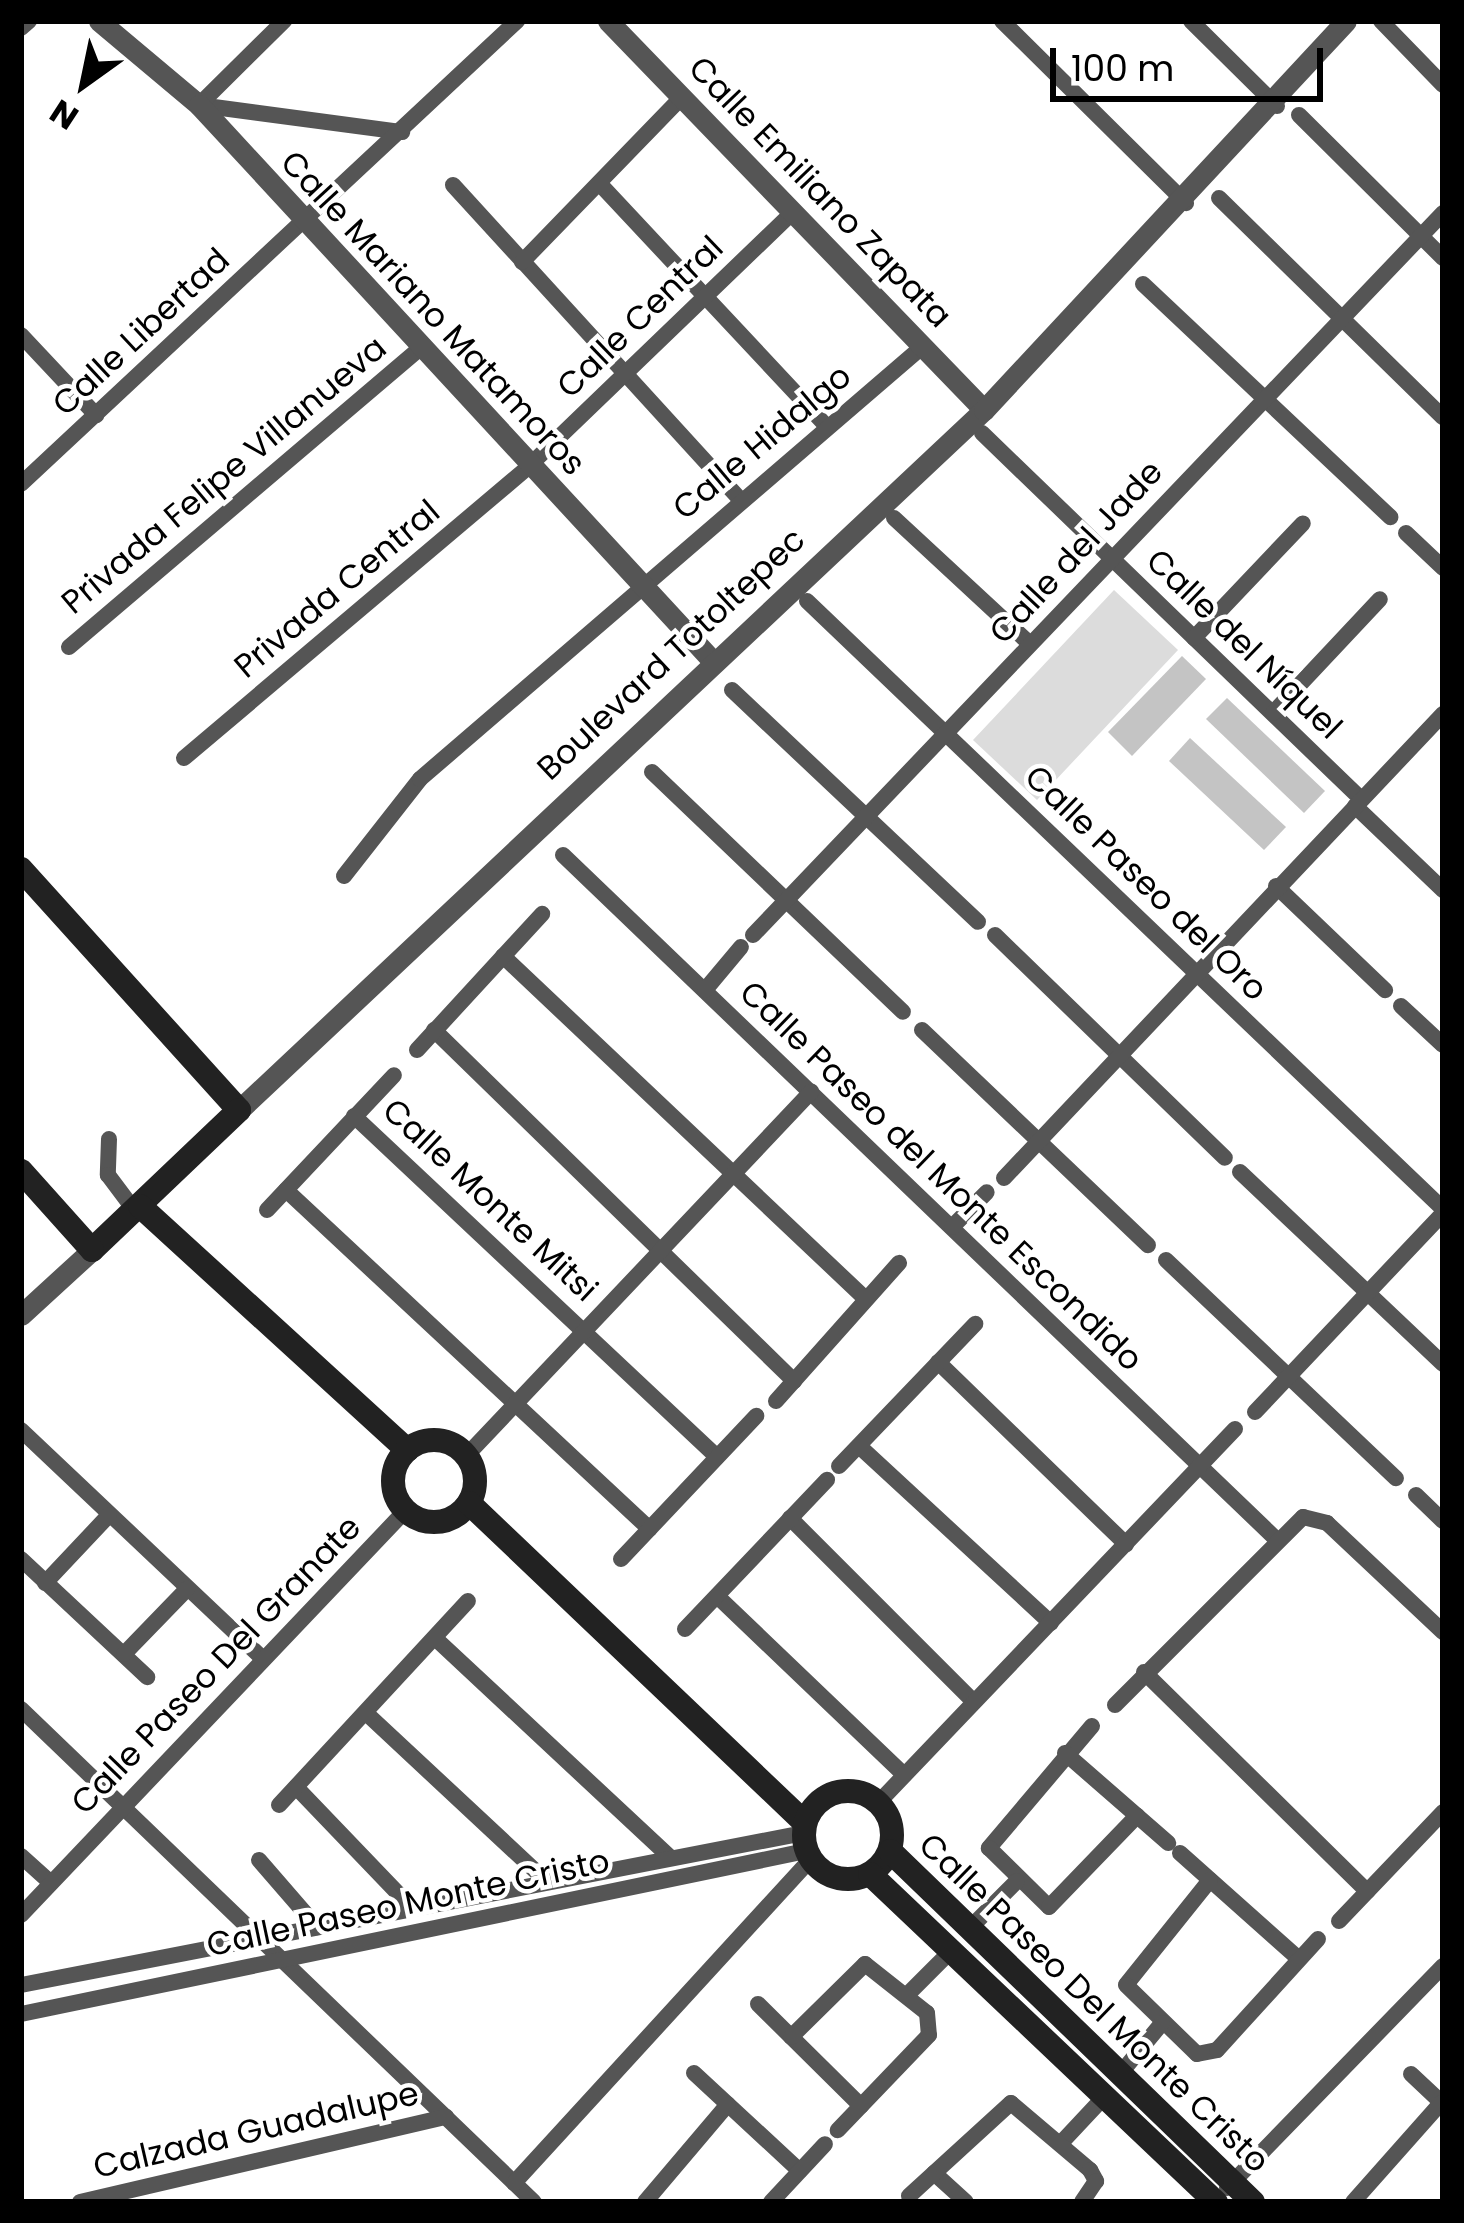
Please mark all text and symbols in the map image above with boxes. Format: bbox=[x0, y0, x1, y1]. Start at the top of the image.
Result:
north arrow bbox=[24, 24, 144, 144]
scale bar bbox=[1056, 24, 1329, 98]
text: 100 m bbox=[1071, 43, 1174, 94]
street label: Calle Emiliano Zapata bbox=[680, 48, 960, 336]
text: N bbox=[41, 88, 87, 141]
street label: Calle Mariano Matamoros bbox=[272, 143, 594, 483]
street label: Calle Central bbox=[549, 228, 731, 406]
street label: Calle Libertad bbox=[44, 240, 238, 424]
street label: Privada Felipe Villanueva bbox=[54, 328, 394, 622]
street label: Calle Hidalgo bbox=[665, 356, 859, 528]
street label: Calle del Jade bbox=[981, 452, 1171, 652]
street label: Privada Central bbox=[226, 492, 448, 686]
street label: Boulevard Totoltepec bbox=[529, 520, 813, 788]
street label: Calle del Níquel bbox=[1138, 541, 1350, 747]
street label: Calle Paseo del Oro bbox=[1017, 757, 1275, 1009]
street label: Calle Paseo del Monte Escondido bbox=[732, 973, 1150, 1379]
street label: Calle Monte Mitsi bbox=[374, 1090, 606, 1310]
street label: Calle Paseo Del Granate bbox=[63, 1508, 369, 1822]
street label: Calle Paseo Del Monte Cristo bbox=[911, 1825, 1277, 2181]
street label: Calle Paseo Monte Cristo bbox=[203, 1841, 613, 1965]
street label: Calzada Guadalupe bbox=[90, 2073, 422, 2187]

